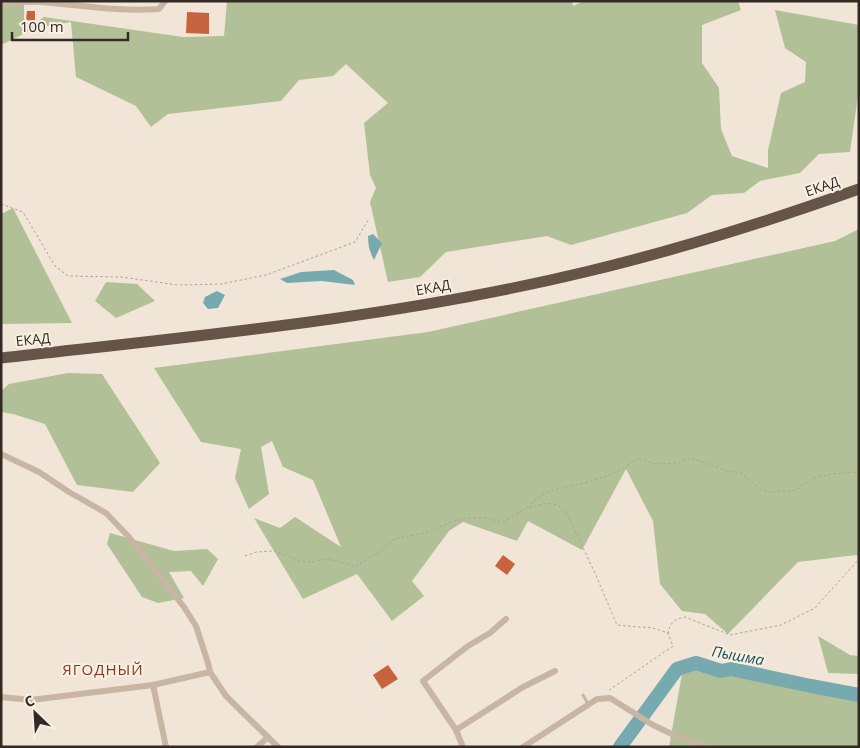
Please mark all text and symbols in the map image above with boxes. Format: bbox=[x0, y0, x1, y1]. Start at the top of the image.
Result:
scale bar bbox=[12, 10, 129, 42]
text: 100 m bbox=[20, 16, 64, 36]
street label: ЕКАД bbox=[802, 171, 842, 201]
street label: ЕКАД bbox=[414, 275, 452, 299]
street label: ЕКАД bbox=[15, 328, 52, 350]
water label: Пышма bbox=[710, 641, 766, 670]
district label: ЯГОДНЫЙ bbox=[62, 659, 144, 679]
north arrow bbox=[10, 688, 60, 738]
text: С bbox=[21, 690, 37, 711]

